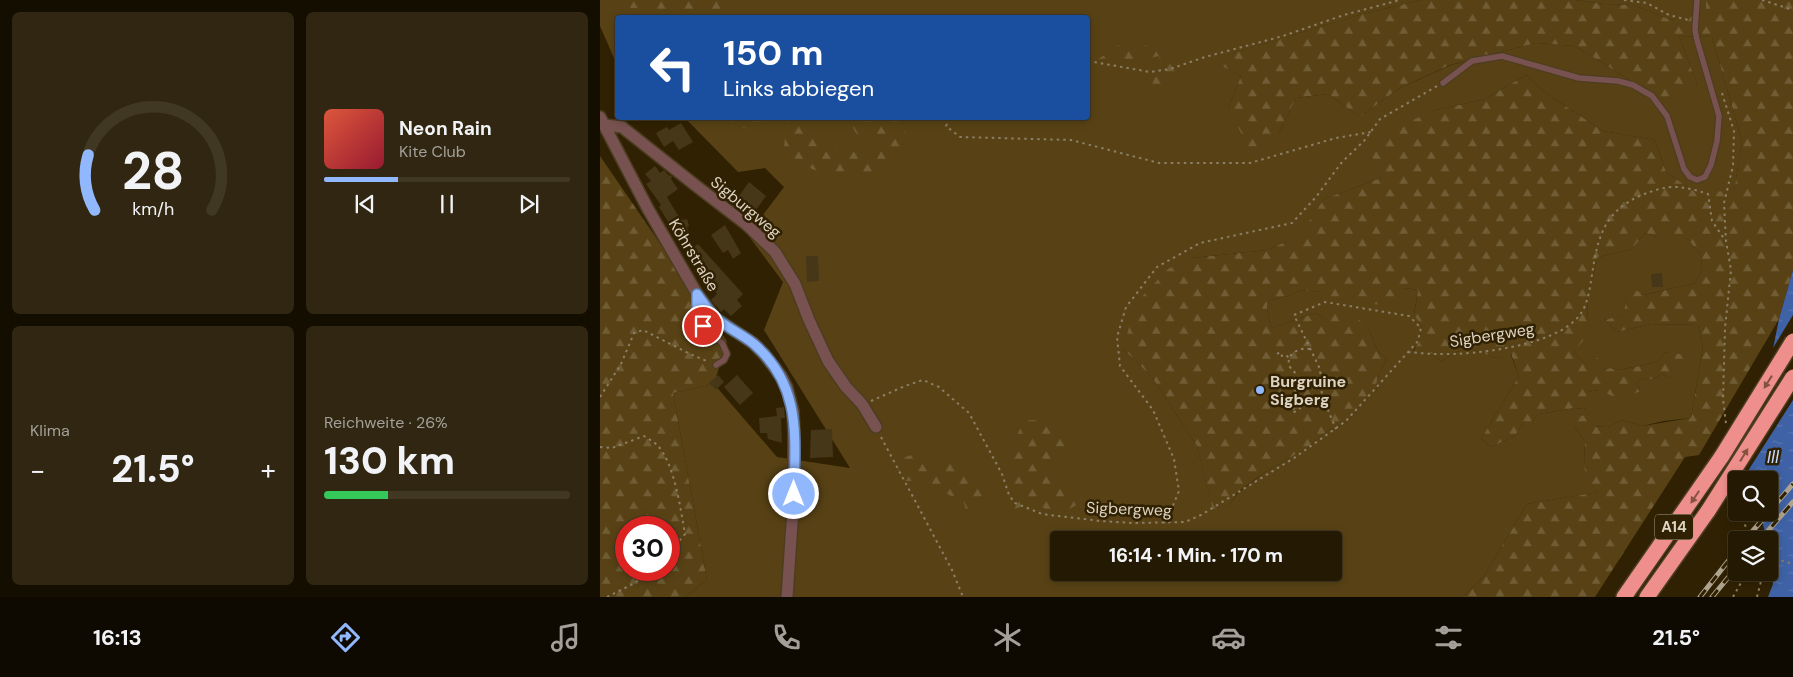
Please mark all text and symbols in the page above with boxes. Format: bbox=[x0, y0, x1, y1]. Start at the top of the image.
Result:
text: 150 m bbox=[723, 30, 823, 76]
icon: left bbox=[640, 35, 705, 100]
text: Links abbiegen bbox=[723, 74, 874, 103]
text: Neon Rain bbox=[399, 116, 492, 141]
text: 28 bbox=[122, 137, 184, 205]
text: Kite Club bbox=[399, 141, 466, 162]
street label: Sigburgweg bbox=[706, 171, 786, 243]
icon: previous bbox=[351, 190, 379, 218]
icon: pause bbox=[433, 190, 461, 218]
icon: next bbox=[515, 190, 543, 218]
text: km/h bbox=[132, 197, 174, 221]
street label: Köhrstraße bbox=[664, 215, 724, 295]
pin bbox=[682, 305, 724, 347]
icon: arrive bbox=[689, 312, 717, 340]
street label: Sigbergweg bbox=[1448, 318, 1536, 352]
place label: Burgruine Sigberg bbox=[1270, 371, 1346, 410]
one-way arrow bbox=[1763, 376, 1772, 389]
marker: Burgruine Sigberg bbox=[1254, 384, 1266, 396]
text: Reichweite · 26% bbox=[324, 412, 448, 433]
text: Klima bbox=[30, 420, 70, 441]
text: 130 km bbox=[324, 436, 455, 486]
text: 21.5° bbox=[111, 444, 195, 494]
water label: Ill bbox=[1767, 445, 1780, 469]
one-way arrow bbox=[1739, 448, 1749, 462]
text: − bbox=[30, 452, 45, 489]
text: + bbox=[261, 452, 276, 489]
position arrow bbox=[767, 467, 819, 519]
map controls bbox=[1728, 471, 1778, 581]
button: search bbox=[1728, 471, 1778, 521]
one-way arrow bbox=[1690, 490, 1700, 503]
street label: Sigbergweg bbox=[1086, 497, 1172, 521]
road number: A14 bbox=[1655, 514, 1693, 540]
speed limit sign: 30 bbox=[615, 516, 680, 581]
button: layers bbox=[1728, 531, 1778, 581]
text: 16:14 · 1 Min. · 170 m bbox=[1109, 543, 1283, 568]
icon: directions bbox=[328, 620, 363, 655]
icon: music bbox=[548, 620, 583, 655]
icon: phone bbox=[769, 620, 804, 655]
icon: climate bbox=[990, 620, 1025, 655]
icon: car bbox=[1211, 620, 1246, 655]
icon: filters bbox=[1431, 620, 1466, 655]
text: 16:13 bbox=[93, 623, 142, 652]
text: 21.5° bbox=[1652, 623, 1700, 652]

